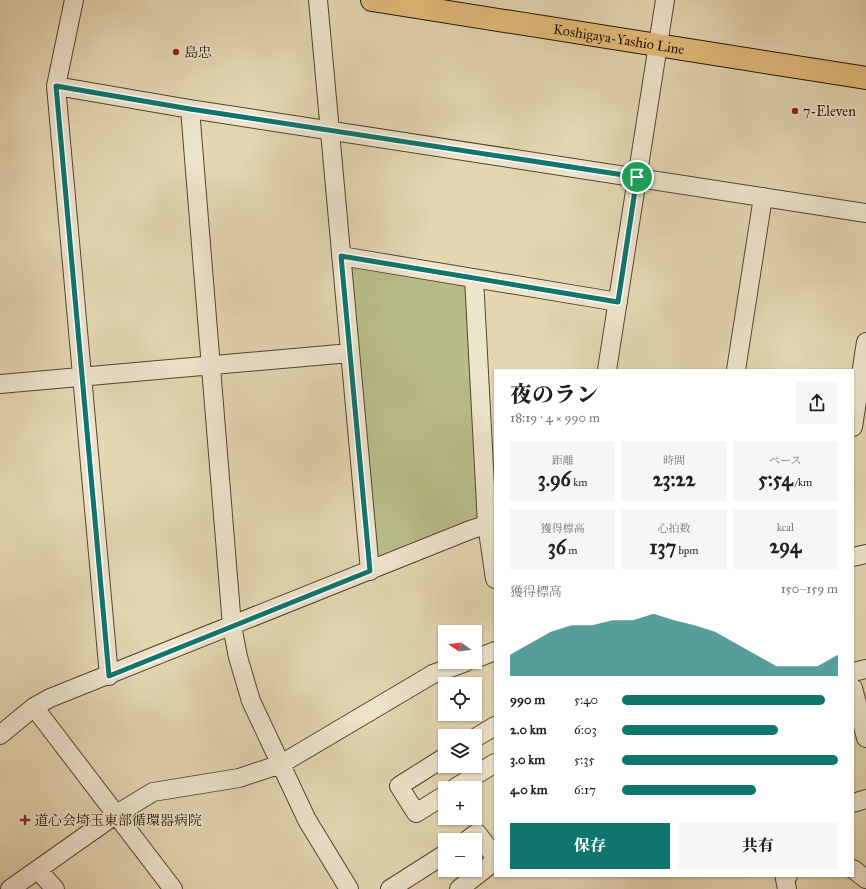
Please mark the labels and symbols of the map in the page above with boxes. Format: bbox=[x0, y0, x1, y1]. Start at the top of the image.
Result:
street label: Koshigaya-Yashio Line bbox=[552, 20, 686, 58]
place label: 島忠 bbox=[184, 44, 212, 61]
marker: 島忠 bbox=[171, 47, 181, 57]
place label: 7-Eleven bbox=[803, 103, 856, 120]
marker: 7-Eleven bbox=[790, 106, 800, 116]
pin bbox=[620, 160, 654, 194]
north arrow bbox=[438, 625, 482, 669]
place label: 道心会埼玉東部循環器病院 bbox=[34, 812, 202, 829]
marker: 道心会埼玉東部循環器病院 bbox=[19, 814, 31, 826]

